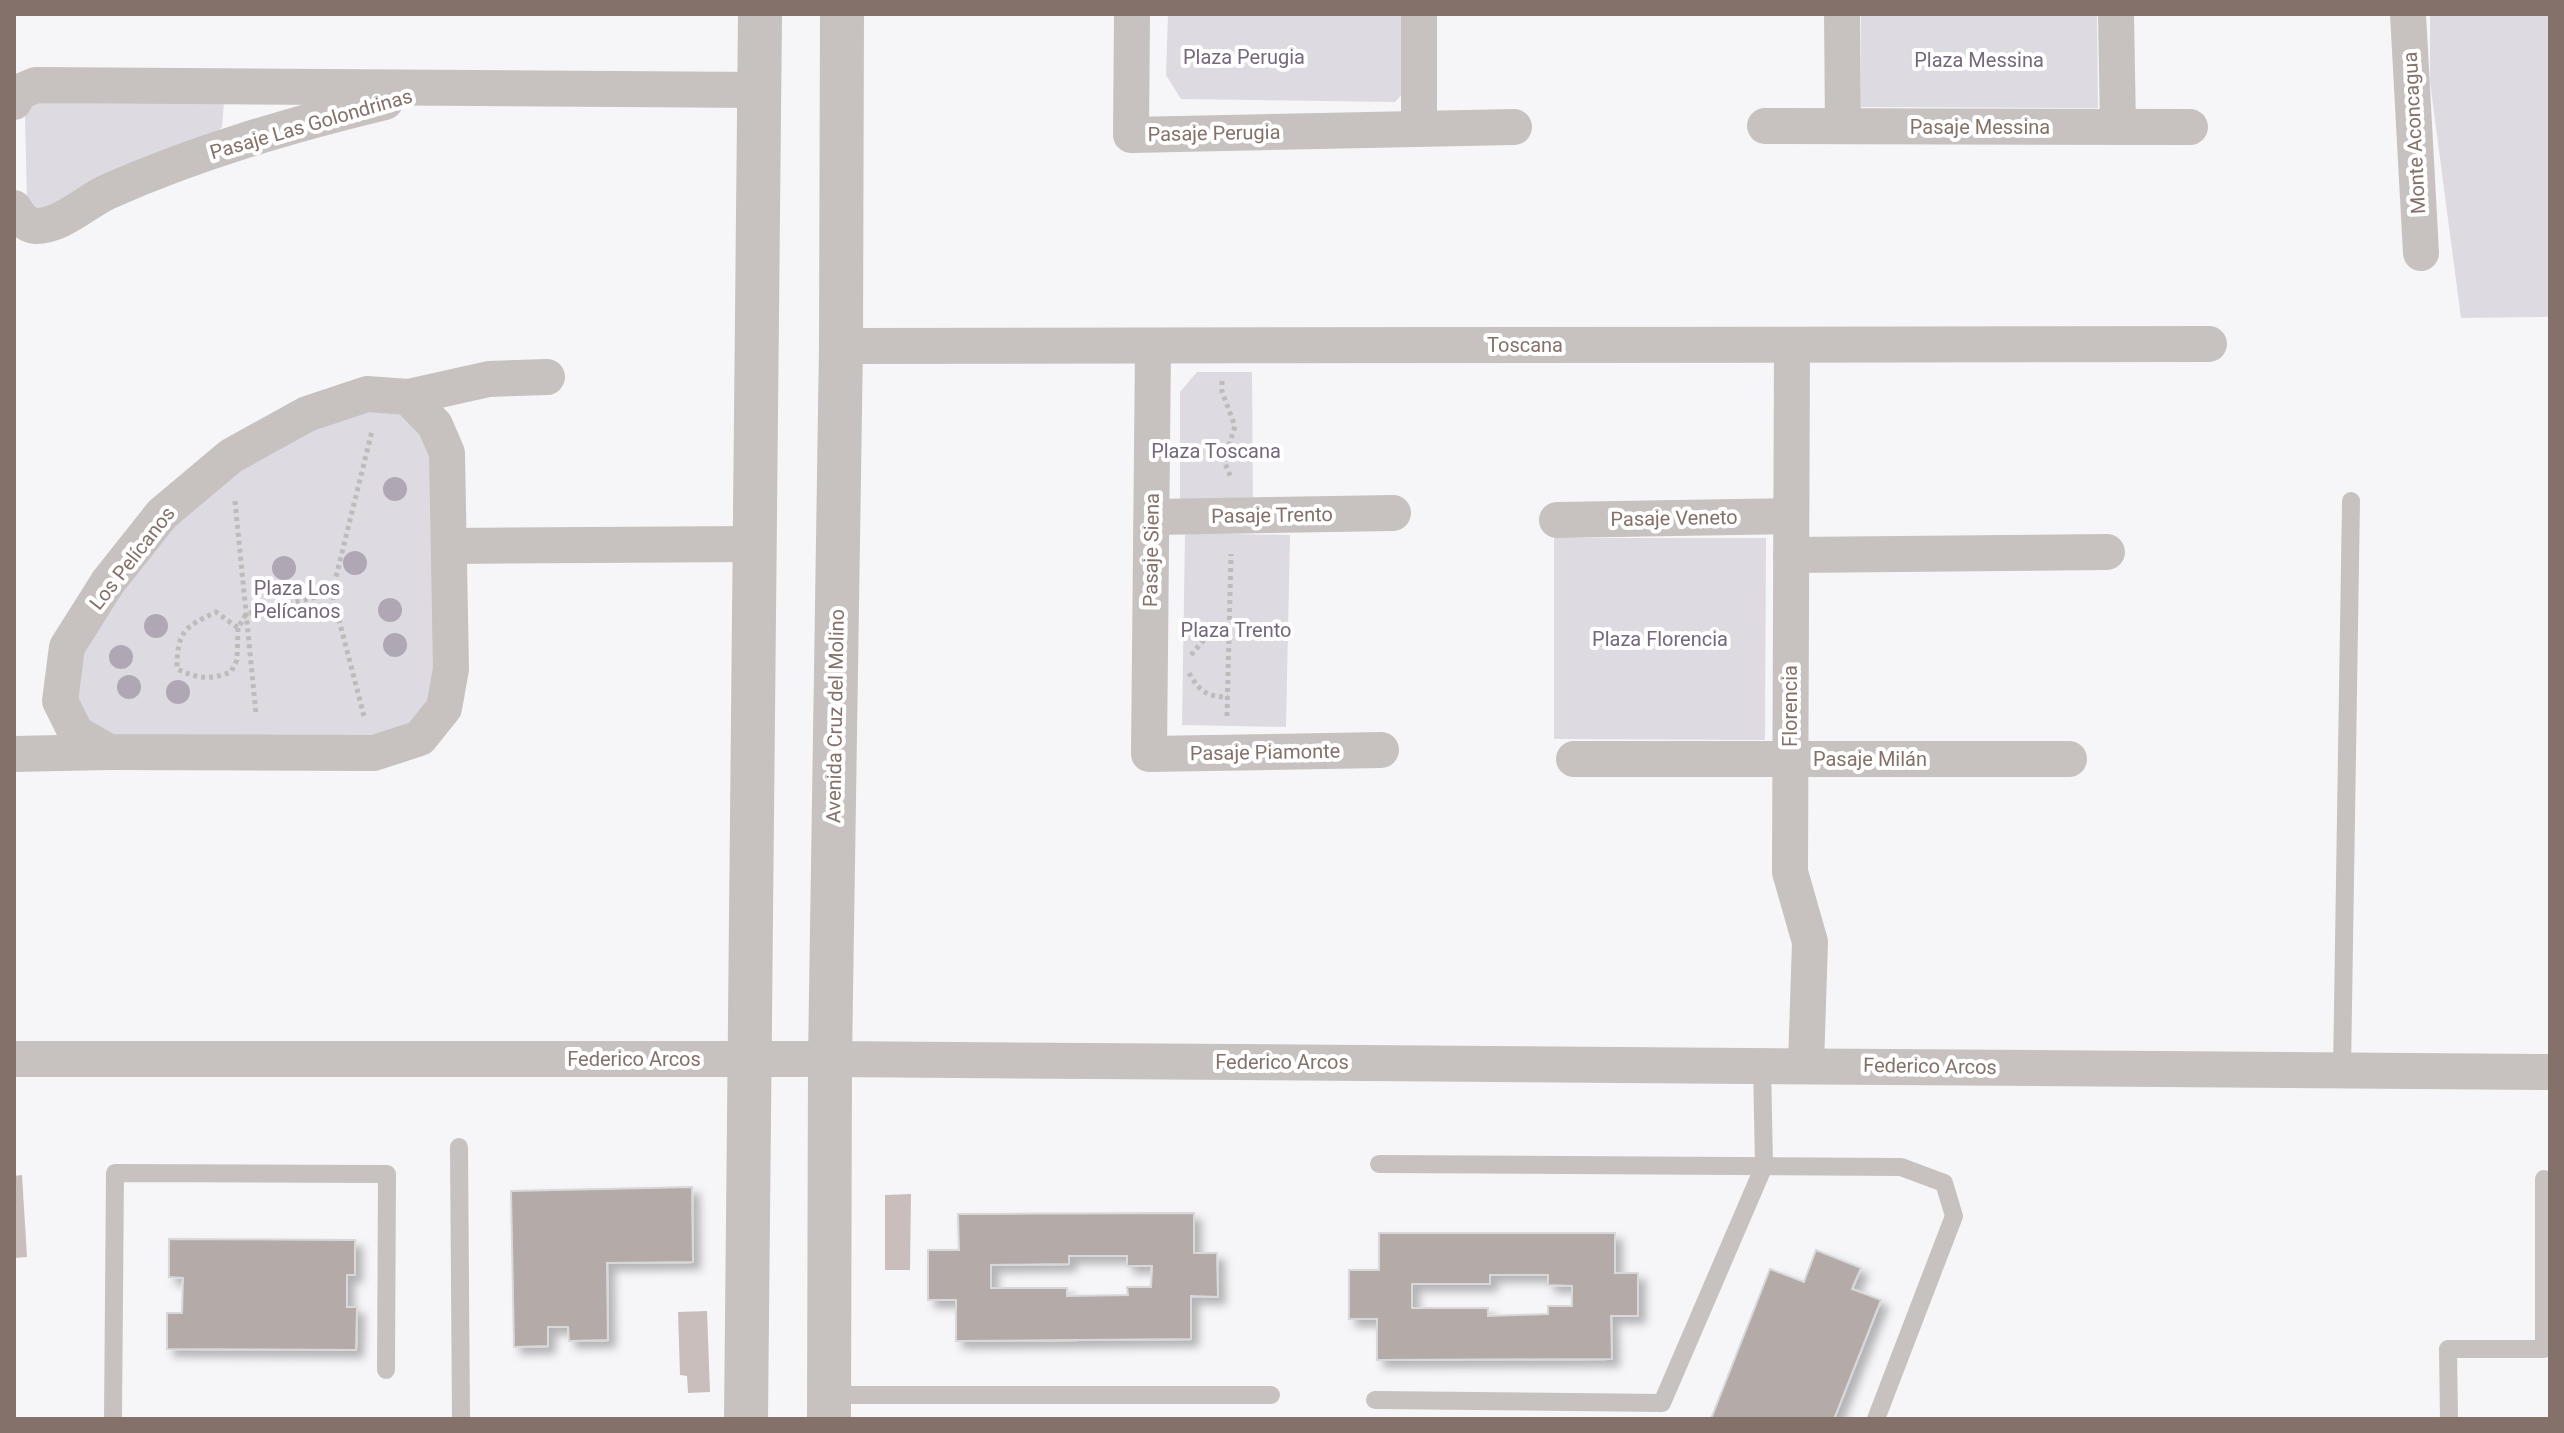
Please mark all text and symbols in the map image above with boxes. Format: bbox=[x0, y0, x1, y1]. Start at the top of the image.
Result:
park label: Plaza Perugia bbox=[1183, 45, 1305, 69]
park label: Plaza Messina bbox=[1914, 48, 2044, 72]
street label: Monte Aconcagua bbox=[2398, 51, 2430, 215]
street label: Pasaje Las Golondrinas bbox=[207, 84, 415, 164]
street label: Pasaje Messina bbox=[1910, 115, 2050, 139]
street label: Pasaje Perugia bbox=[1147, 120, 1281, 146]
street label: Toscana bbox=[1487, 333, 1563, 357]
park label: Plaza Toscana bbox=[1151, 439, 1281, 463]
street label: Pasaje Siena bbox=[1138, 493, 1164, 607]
street label: Los Pelícanos bbox=[84, 502, 180, 614]
street label: Pasaje Trento bbox=[1211, 502, 1333, 528]
street label: Pasaje Veneto bbox=[1610, 505, 1738, 531]
park label: Plaza Los Pelícanos bbox=[253, 576, 341, 623]
street label: Avenida Cruz del Molino bbox=[821, 609, 849, 823]
park label: Plaza Trento bbox=[1181, 618, 1291, 642]
park label: Plaza Florencia bbox=[1592, 627, 1728, 651]
street label: Florencia bbox=[1778, 665, 1802, 747]
street label: Pasaje Piamonte bbox=[1190, 739, 1340, 765]
street label: Pasaje Milán bbox=[1813, 747, 1927, 771]
street label: Federico Arcos bbox=[567, 1047, 701, 1071]
street label: Federico Arcos bbox=[1215, 1050, 1349, 1074]
street label: Federico Arcos bbox=[1863, 1053, 1997, 1079]

